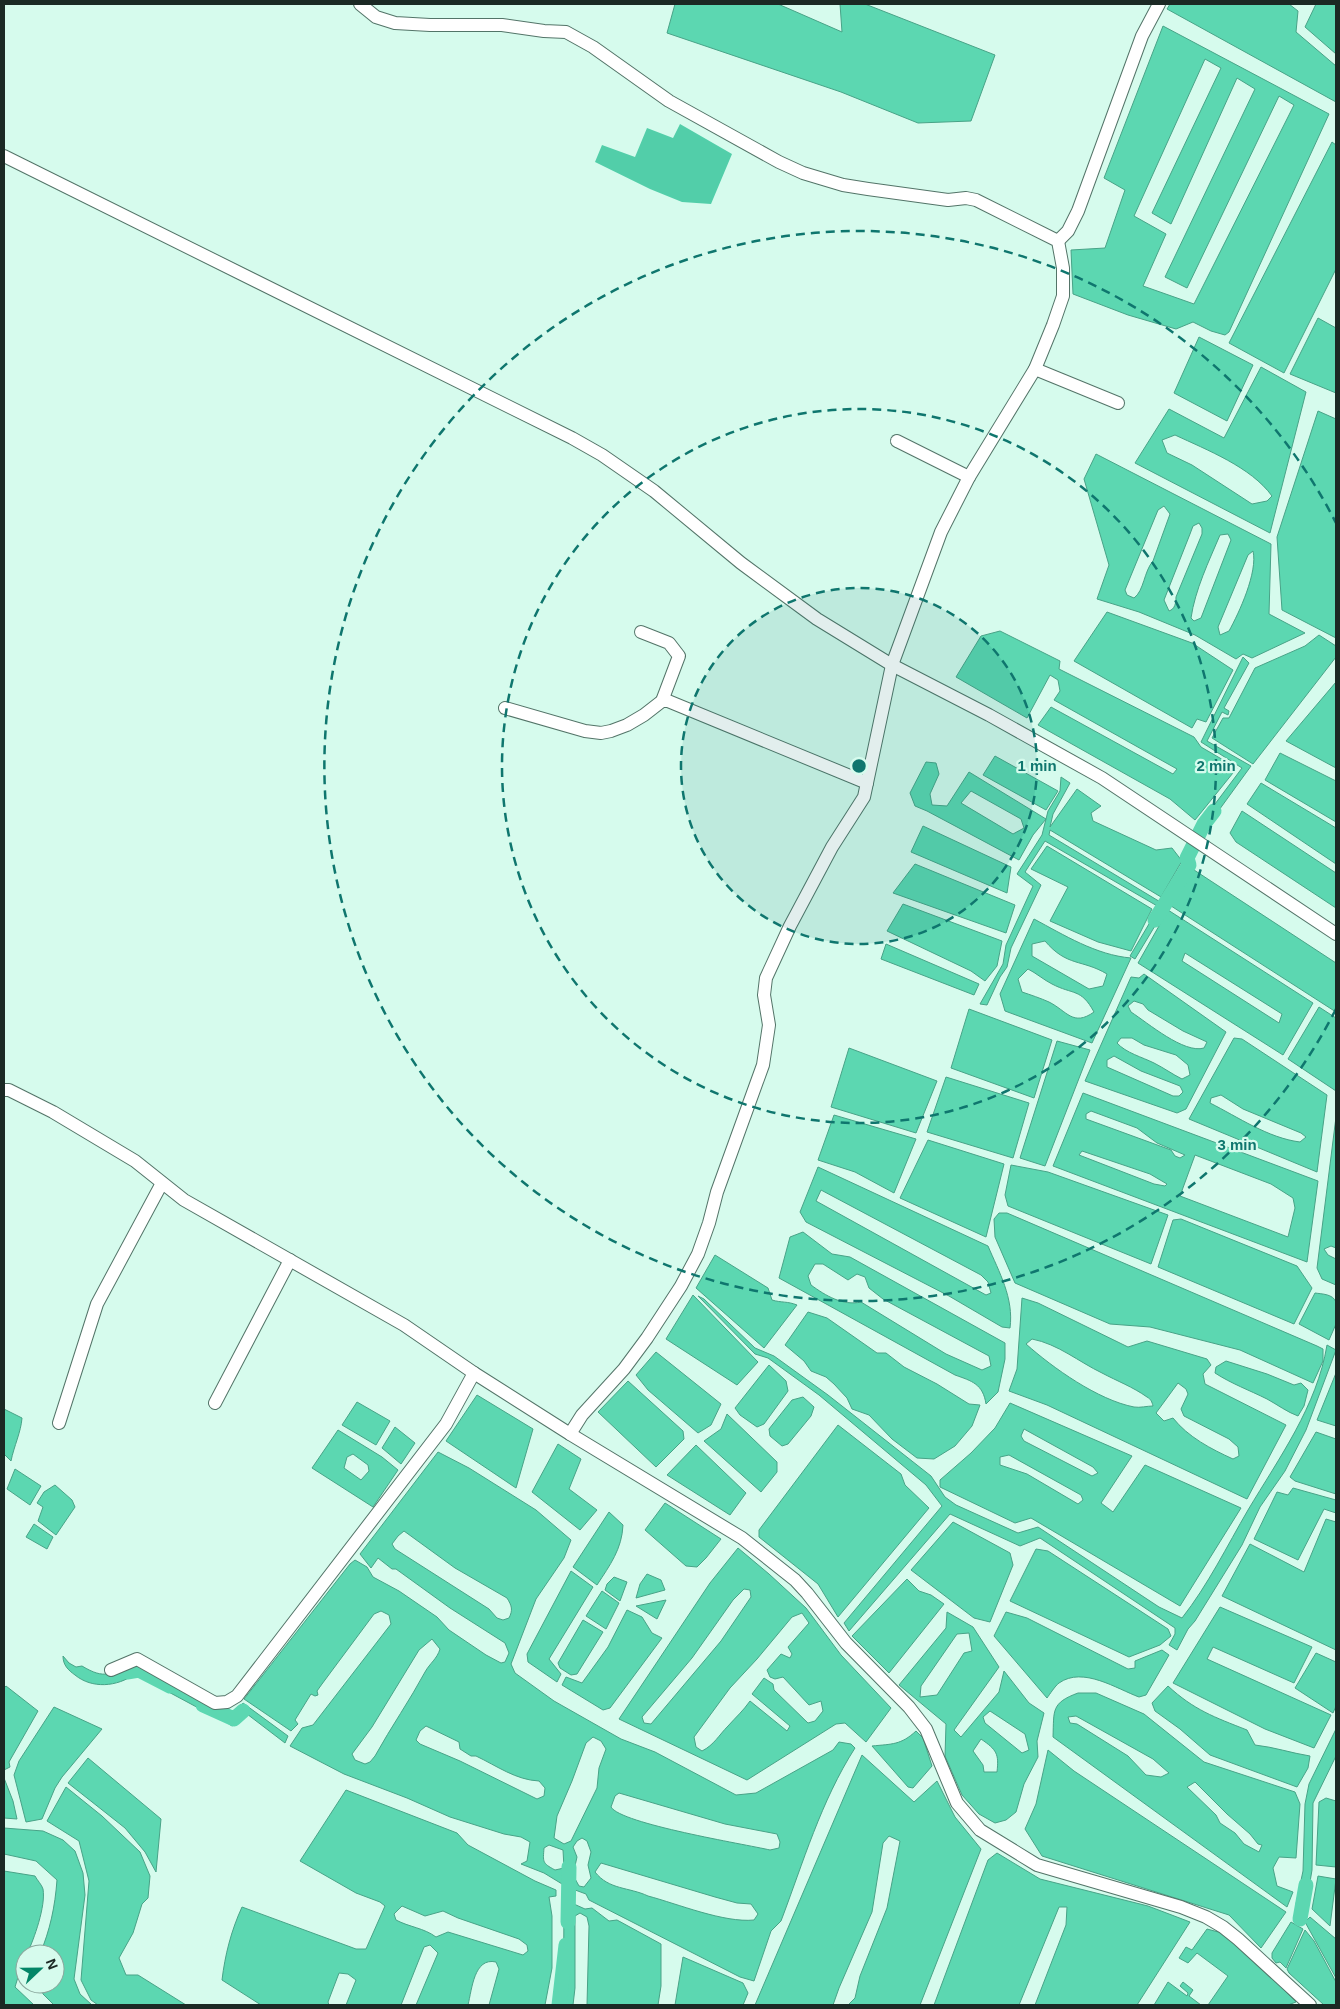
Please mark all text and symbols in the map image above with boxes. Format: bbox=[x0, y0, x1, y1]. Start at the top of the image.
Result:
centre of rings bbox=[850, 757, 868, 775]
text: 1 min bbox=[1017, 757, 1057, 774]
text: 2 min bbox=[1196, 757, 1236, 774]
text: 3 min bbox=[1217, 1136, 1257, 1153]
north arrow bbox=[15, 1944, 65, 1994]
text: N bbox=[43, 1956, 61, 1972]

